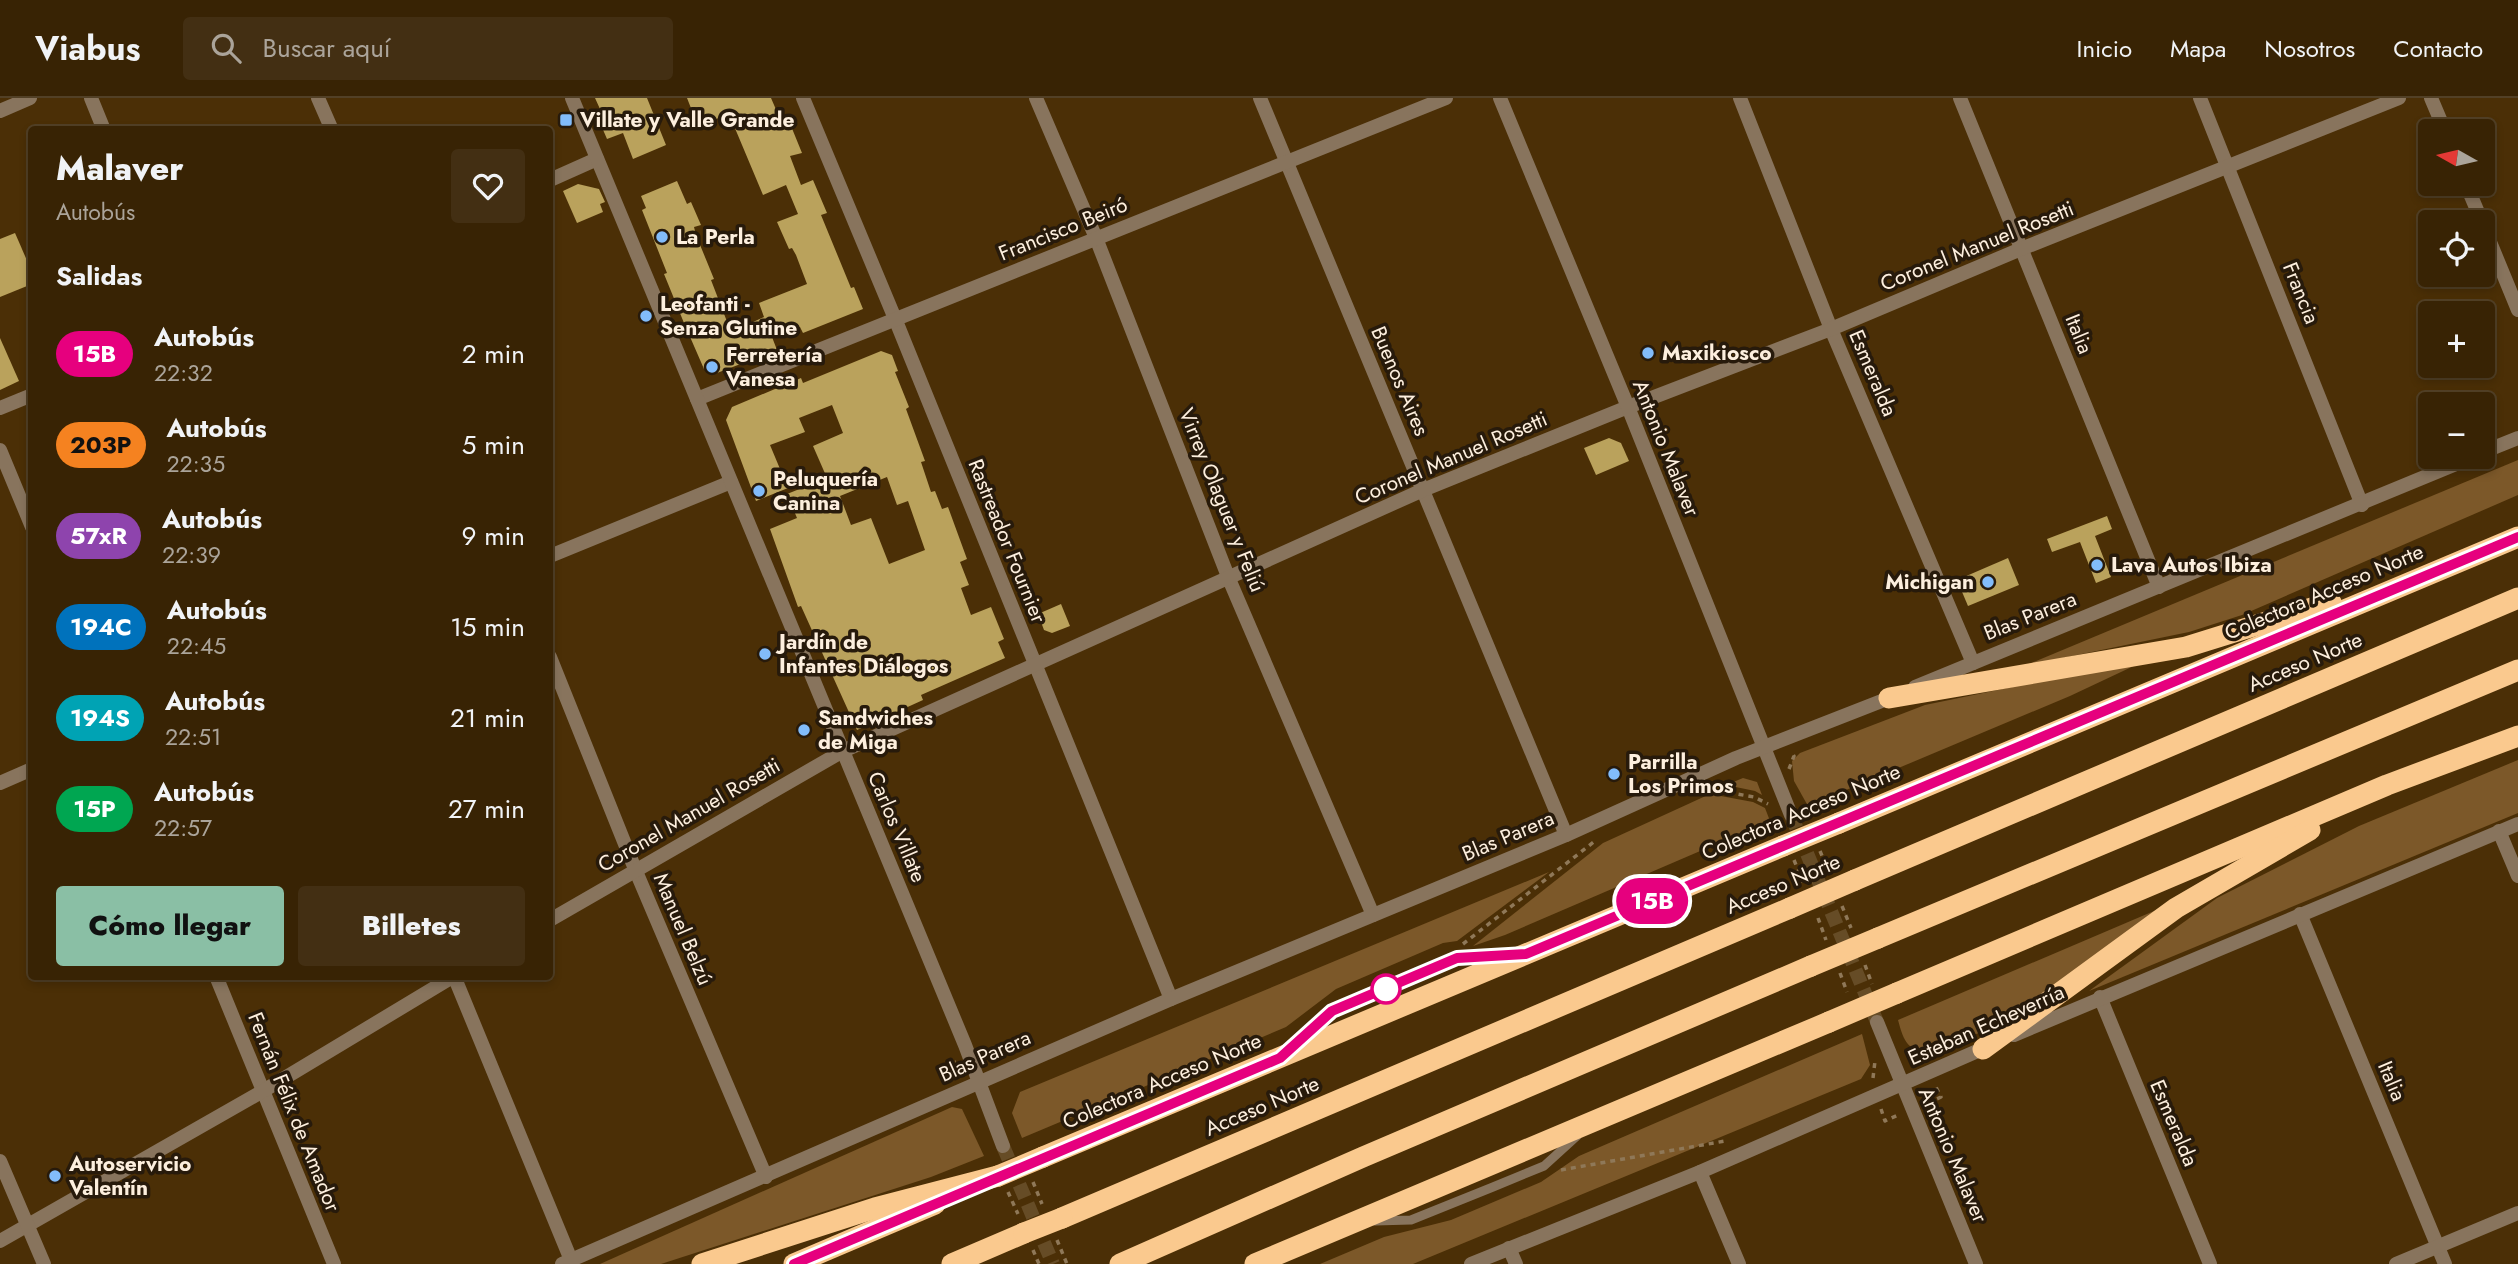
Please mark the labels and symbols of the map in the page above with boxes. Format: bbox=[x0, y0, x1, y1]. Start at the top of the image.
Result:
place label: Villate y Valle Grande bbox=[579, 105, 795, 135]
marker: Villate y Valle Grande bbox=[558, 112, 574, 128]
north arrow bbox=[2418, 119, 2496, 196]
street label: Francisco Beiró bbox=[994, 190, 1132, 268]
street label: Coronel Manuel Rosetti bbox=[1876, 193, 2078, 299]
place label: La Perla bbox=[676, 222, 755, 252]
marker: La Perla bbox=[654, 229, 670, 245]
street label: Francia bbox=[2275, 258, 2327, 328]
place label: Leofanti - Senza Glutine bbox=[660, 289, 797, 343]
marker: Leofanti - Senza Glutine bbox=[638, 308, 654, 324]
street label: Italia bbox=[2057, 310, 2101, 358]
street label: Buenos Aires bbox=[1363, 322, 1437, 440]
street label: Esmeralda bbox=[1841, 325, 1905, 421]
place label: Maxikiosco bbox=[1662, 338, 1772, 368]
place label: Ferretería Vanesa bbox=[725, 340, 822, 394]
marker: Maxikiosco bbox=[1640, 345, 1656, 361]
marker: Ferretería Vanesa bbox=[704, 359, 720, 375]
street label: Antonio Malaver bbox=[1625, 375, 1707, 521]
street label: Virrey Olaguer y Feliú bbox=[1171, 404, 1273, 596]
street label: Coronel Manuel Rosetti bbox=[1350, 404, 1552, 512]
street label: Rastreador Fournier bbox=[960, 455, 1054, 628]
place label: Peluquería Canina bbox=[773, 464, 878, 518]
marker: Peluquería Canina bbox=[751, 483, 767, 499]
street label: Colectora Acceso Norte bbox=[2220, 536, 2428, 648]
place label: Lava Autos Ibiza bbox=[2111, 550, 2272, 580]
marker: Lava Autos Ibiza bbox=[2089, 557, 2105, 573]
place label: Michigan bbox=[1885, 567, 1974, 597]
marker: Michigan bbox=[1980, 574, 1996, 590]
street label: Blas Parera bbox=[1979, 584, 2081, 648]
street label: Acceso Norte bbox=[2243, 624, 2367, 700]
place label: Jardín de Infantes Diálogos bbox=[775, 627, 949, 681]
marker: Jardín de Infantes Diálogos bbox=[757, 646, 773, 662]
place label: Sandwiches de Miga bbox=[818, 703, 934, 757]
marker: Sandwiches de Miga bbox=[796, 722, 812, 738]
place label: Parrilla Los Primos bbox=[1628, 747, 1734, 801]
street label: Coronel Manuel Rosetti bbox=[592, 750, 786, 880]
street label: Colectora Acceso Norte bbox=[1697, 756, 1905, 868]
marker: Parrilla Los Primos bbox=[1606, 766, 1622, 782]
street label: Carlos Villate bbox=[860, 767, 934, 887]
street label: Blas Parera bbox=[1457, 803, 1559, 869]
street label: Acceso Norte bbox=[1721, 846, 1845, 922]
street label: Manuel Belzú bbox=[646, 868, 720, 990]
line badge: 15B bbox=[1612, 878, 1692, 924]
unlabelled marker bbox=[1371, 974, 1401, 1004]
street label: Esteban Echeverría bbox=[1903, 977, 2069, 1073]
street label: Fernán Félix de Amador bbox=[240, 1008, 348, 1217]
street label: Blas Parera bbox=[934, 1022, 1036, 1090]
street label: Colectora Acceso Norte bbox=[1059, 1028, 1265, 1134]
street label: Italia bbox=[2370, 1056, 2414, 1106]
street label: Acceso Norte bbox=[1201, 1071, 1323, 1141]
street label: Esmeralda bbox=[2142, 1075, 2206, 1171]
street label: Antonio Malaver bbox=[1911, 1083, 1995, 1228]
place label: Autoservicio Valentín bbox=[68, 1149, 191, 1203]
marker: Autoservicio Valentín bbox=[47, 1168, 63, 1184]

